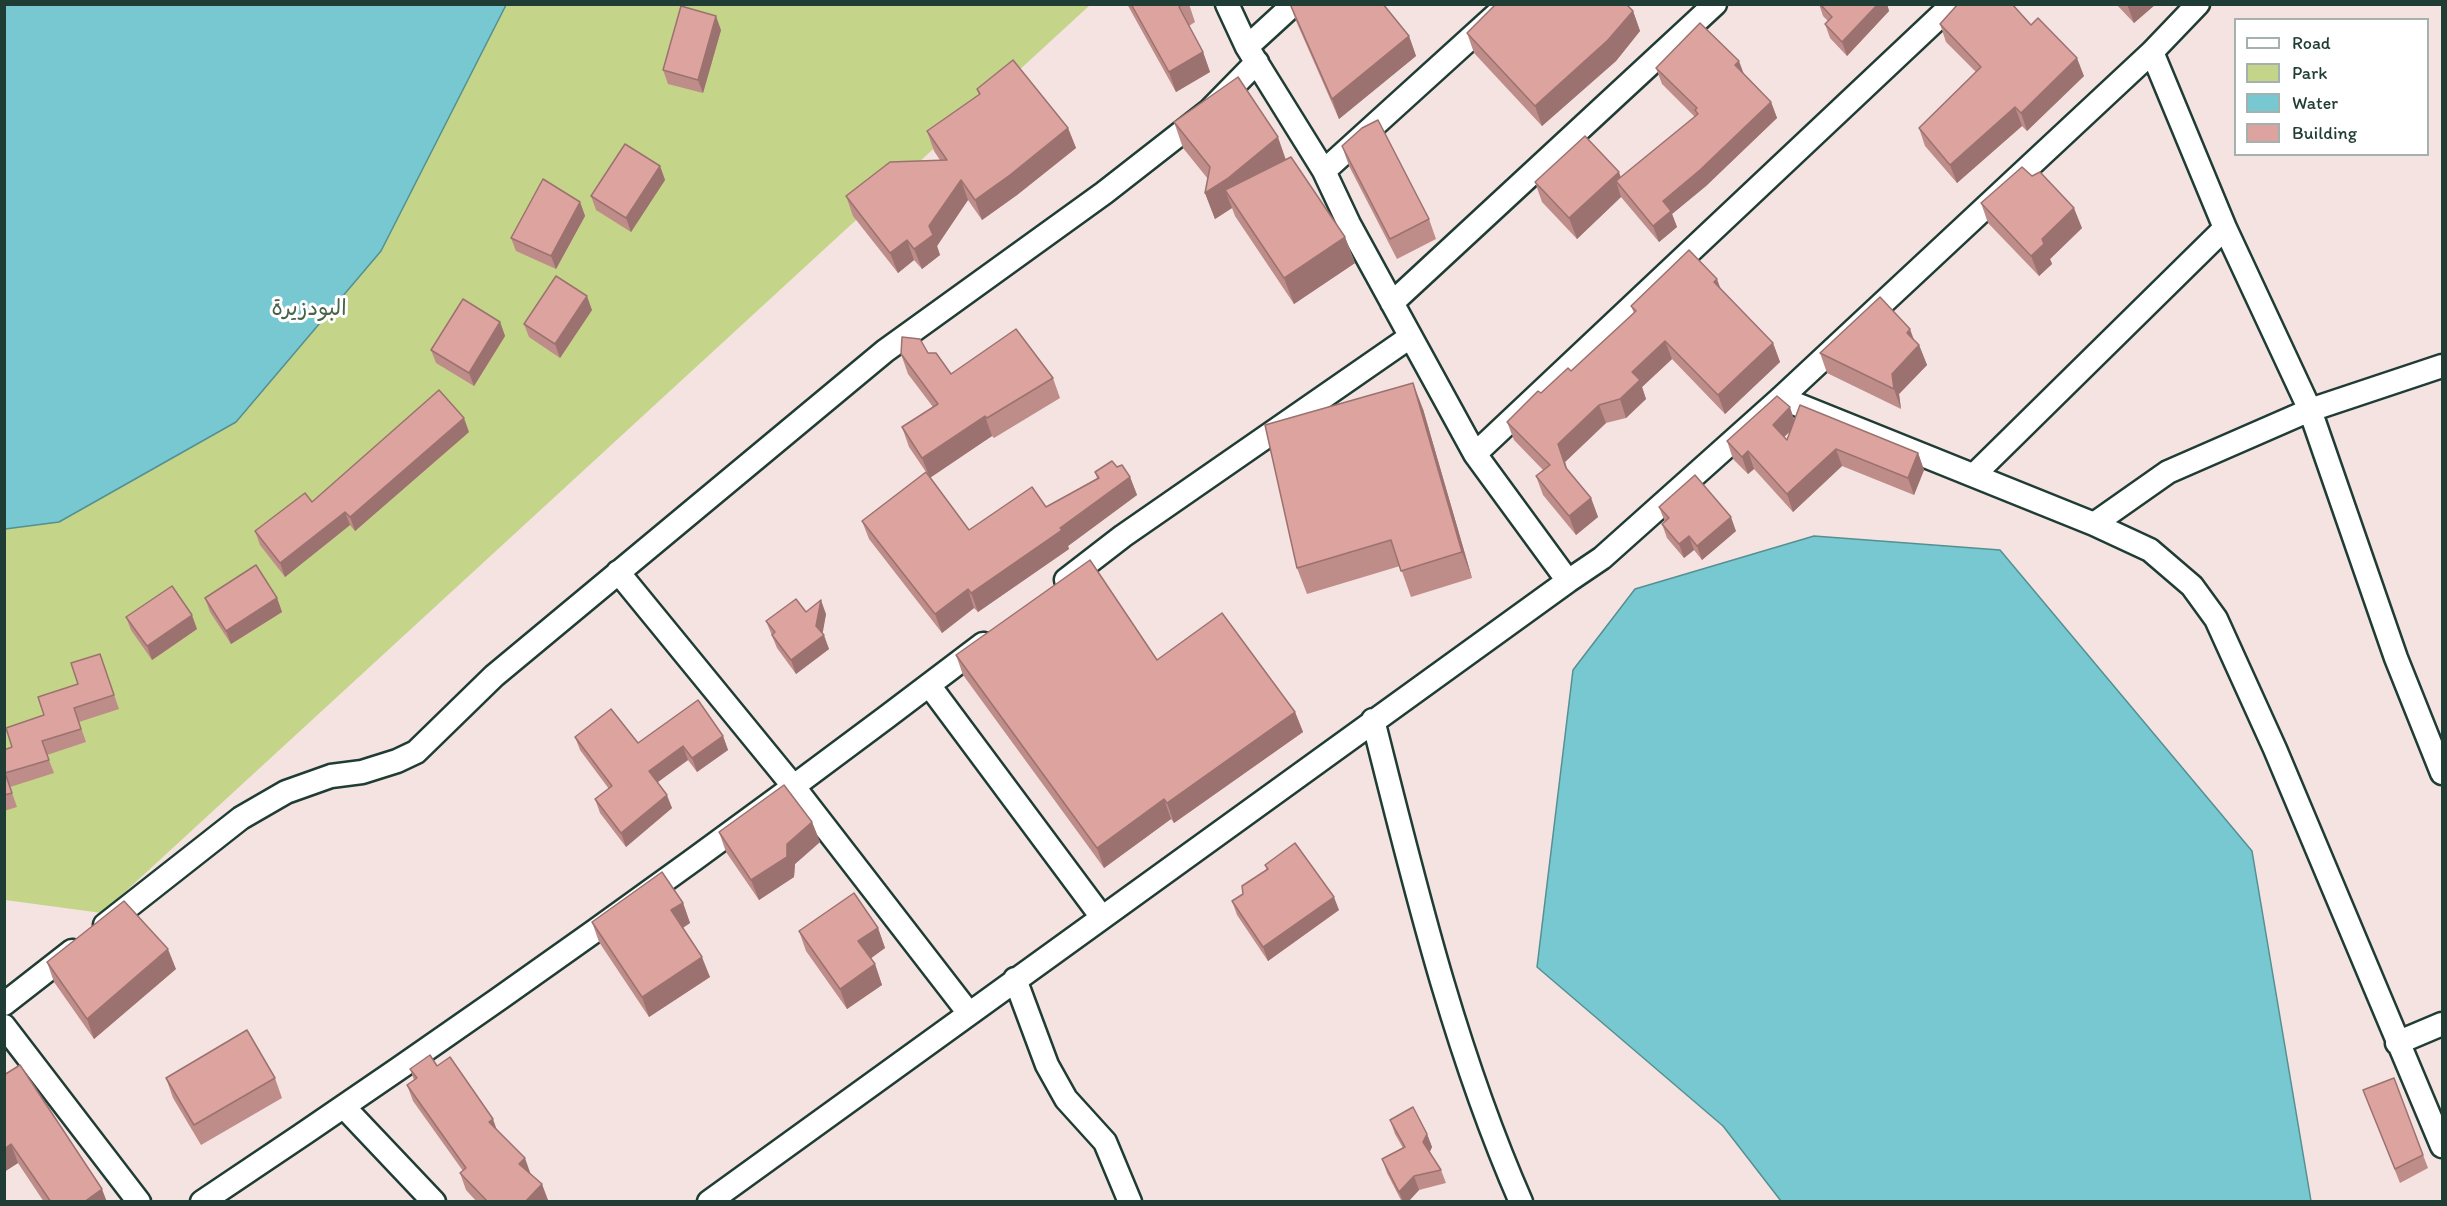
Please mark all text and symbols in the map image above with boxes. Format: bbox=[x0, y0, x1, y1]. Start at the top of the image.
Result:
legend bbox=[2234, 18, 2429, 156]
text: Road bbox=[2292, 32, 2331, 54]
text: Park bbox=[2292, 62, 2327, 84]
text: Water bbox=[2292, 92, 2338, 114]
text: Building bbox=[2292, 122, 2357, 144]
park label: البودزيرة bbox=[271, 296, 347, 322]

